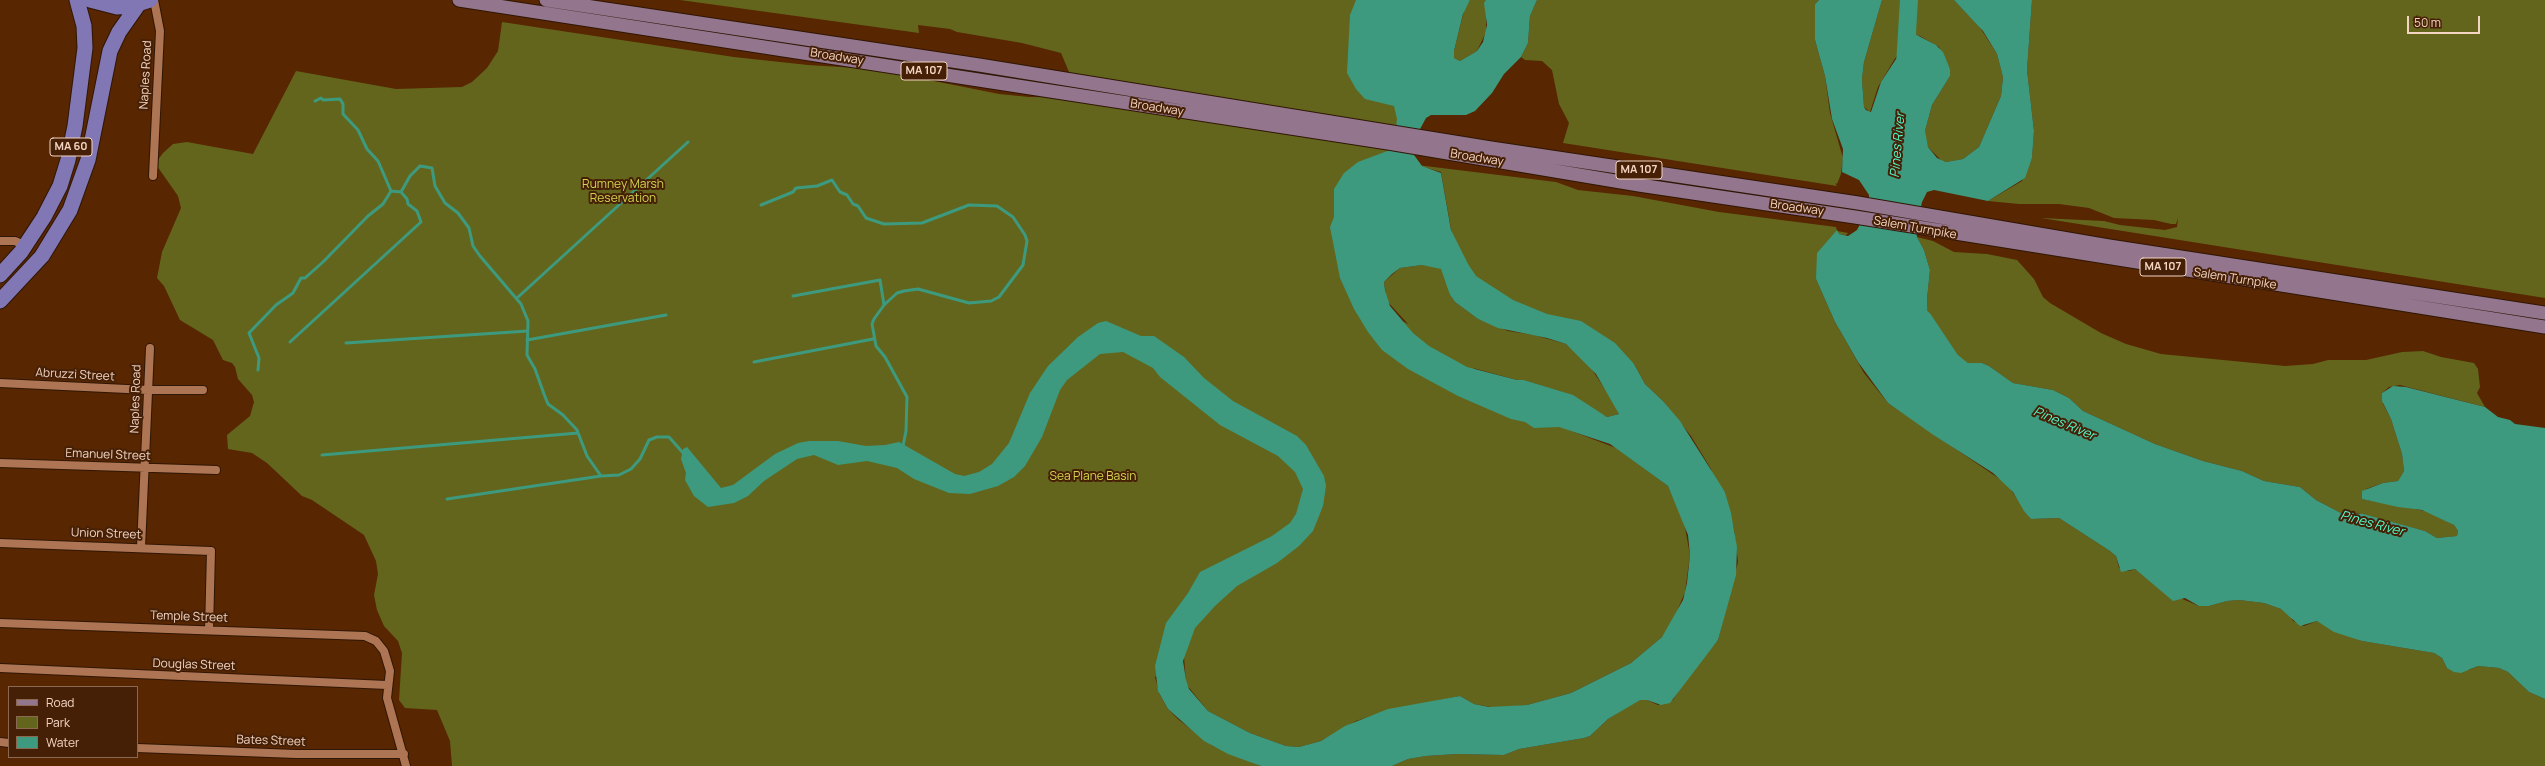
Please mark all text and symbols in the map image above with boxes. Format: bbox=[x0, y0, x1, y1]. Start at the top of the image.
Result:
scale bar bbox=[2409, 8, 2482, 34]
text: 50 m bbox=[2414, 14, 2441, 31]
street label: Naples Road bbox=[137, 40, 155, 110]
street label: Broadway bbox=[809, 46, 865, 68]
road number: MA 107 bbox=[901, 62, 947, 80]
street label: Broadway bbox=[1129, 97, 1185, 119]
water label: Pines River bbox=[1887, 112, 1909, 178]
road number: MA 60 bbox=[50, 138, 92, 156]
street label: Broadway bbox=[1449, 147, 1505, 169]
road number: MA 107 bbox=[1616, 161, 1662, 179]
park label: Rumney Marsh Reservation bbox=[582, 178, 664, 206]
street label: Broadway bbox=[1769, 197, 1825, 219]
street label: Salem Turnpike bbox=[1872, 214, 1958, 242]
road number: MA 107 bbox=[2140, 258, 2186, 276]
street label: Salem Turnpike bbox=[2192, 265, 2278, 293]
street label: Naples Road bbox=[128, 364, 144, 434]
street label: Abruzzi Street bbox=[35, 366, 115, 384]
water label: Pines River bbox=[2031, 404, 2097, 444]
street label: Emanuel Street bbox=[65, 446, 151, 464]
park label: Sea Plane Basin bbox=[1050, 470, 1136, 484]
water label: Pines River bbox=[2338, 508, 2406, 540]
street label: Union Street bbox=[71, 526, 141, 542]
street label: Temple Street bbox=[150, 608, 228, 626]
street label: Douglas Street bbox=[152, 656, 236, 674]
legend bbox=[8, 686, 138, 758]
text: Road bbox=[46, 694, 74, 711]
text: Park bbox=[46, 714, 70, 731]
street label: Bates Street bbox=[236, 733, 306, 749]
text: Water bbox=[46, 734, 79, 751]

